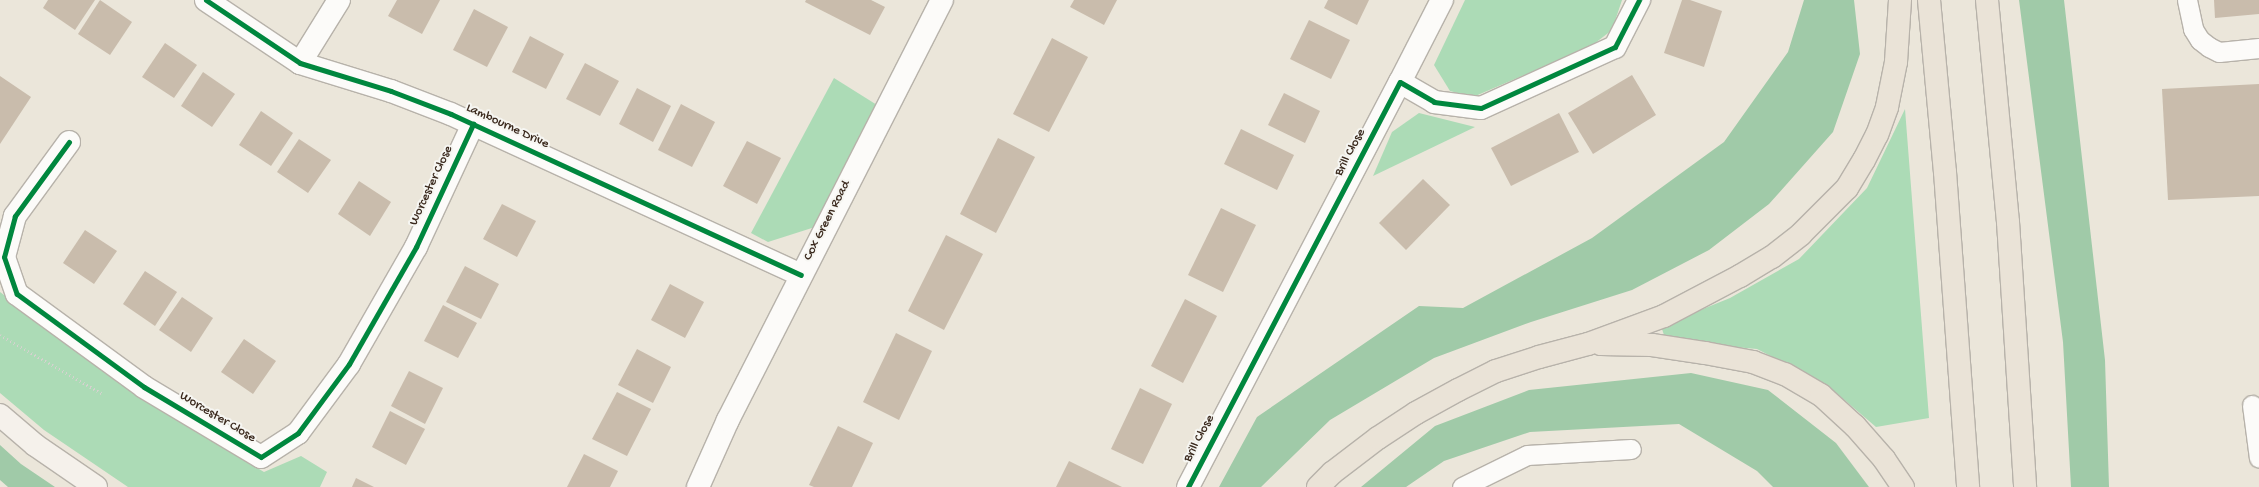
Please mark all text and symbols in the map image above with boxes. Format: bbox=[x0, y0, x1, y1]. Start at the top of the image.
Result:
street label: Lambourne Drive bbox=[463, 101, 551, 153]
street label: Brill Close bbox=[1332, 127, 1370, 179]
street label: Worcester Close bbox=[407, 144, 457, 228]
street label: Cox Green Road bbox=[801, 178, 855, 264]
street label: Worcester Close bbox=[176, 389, 258, 447]
street label: Brill Close bbox=[1181, 413, 1219, 465]

